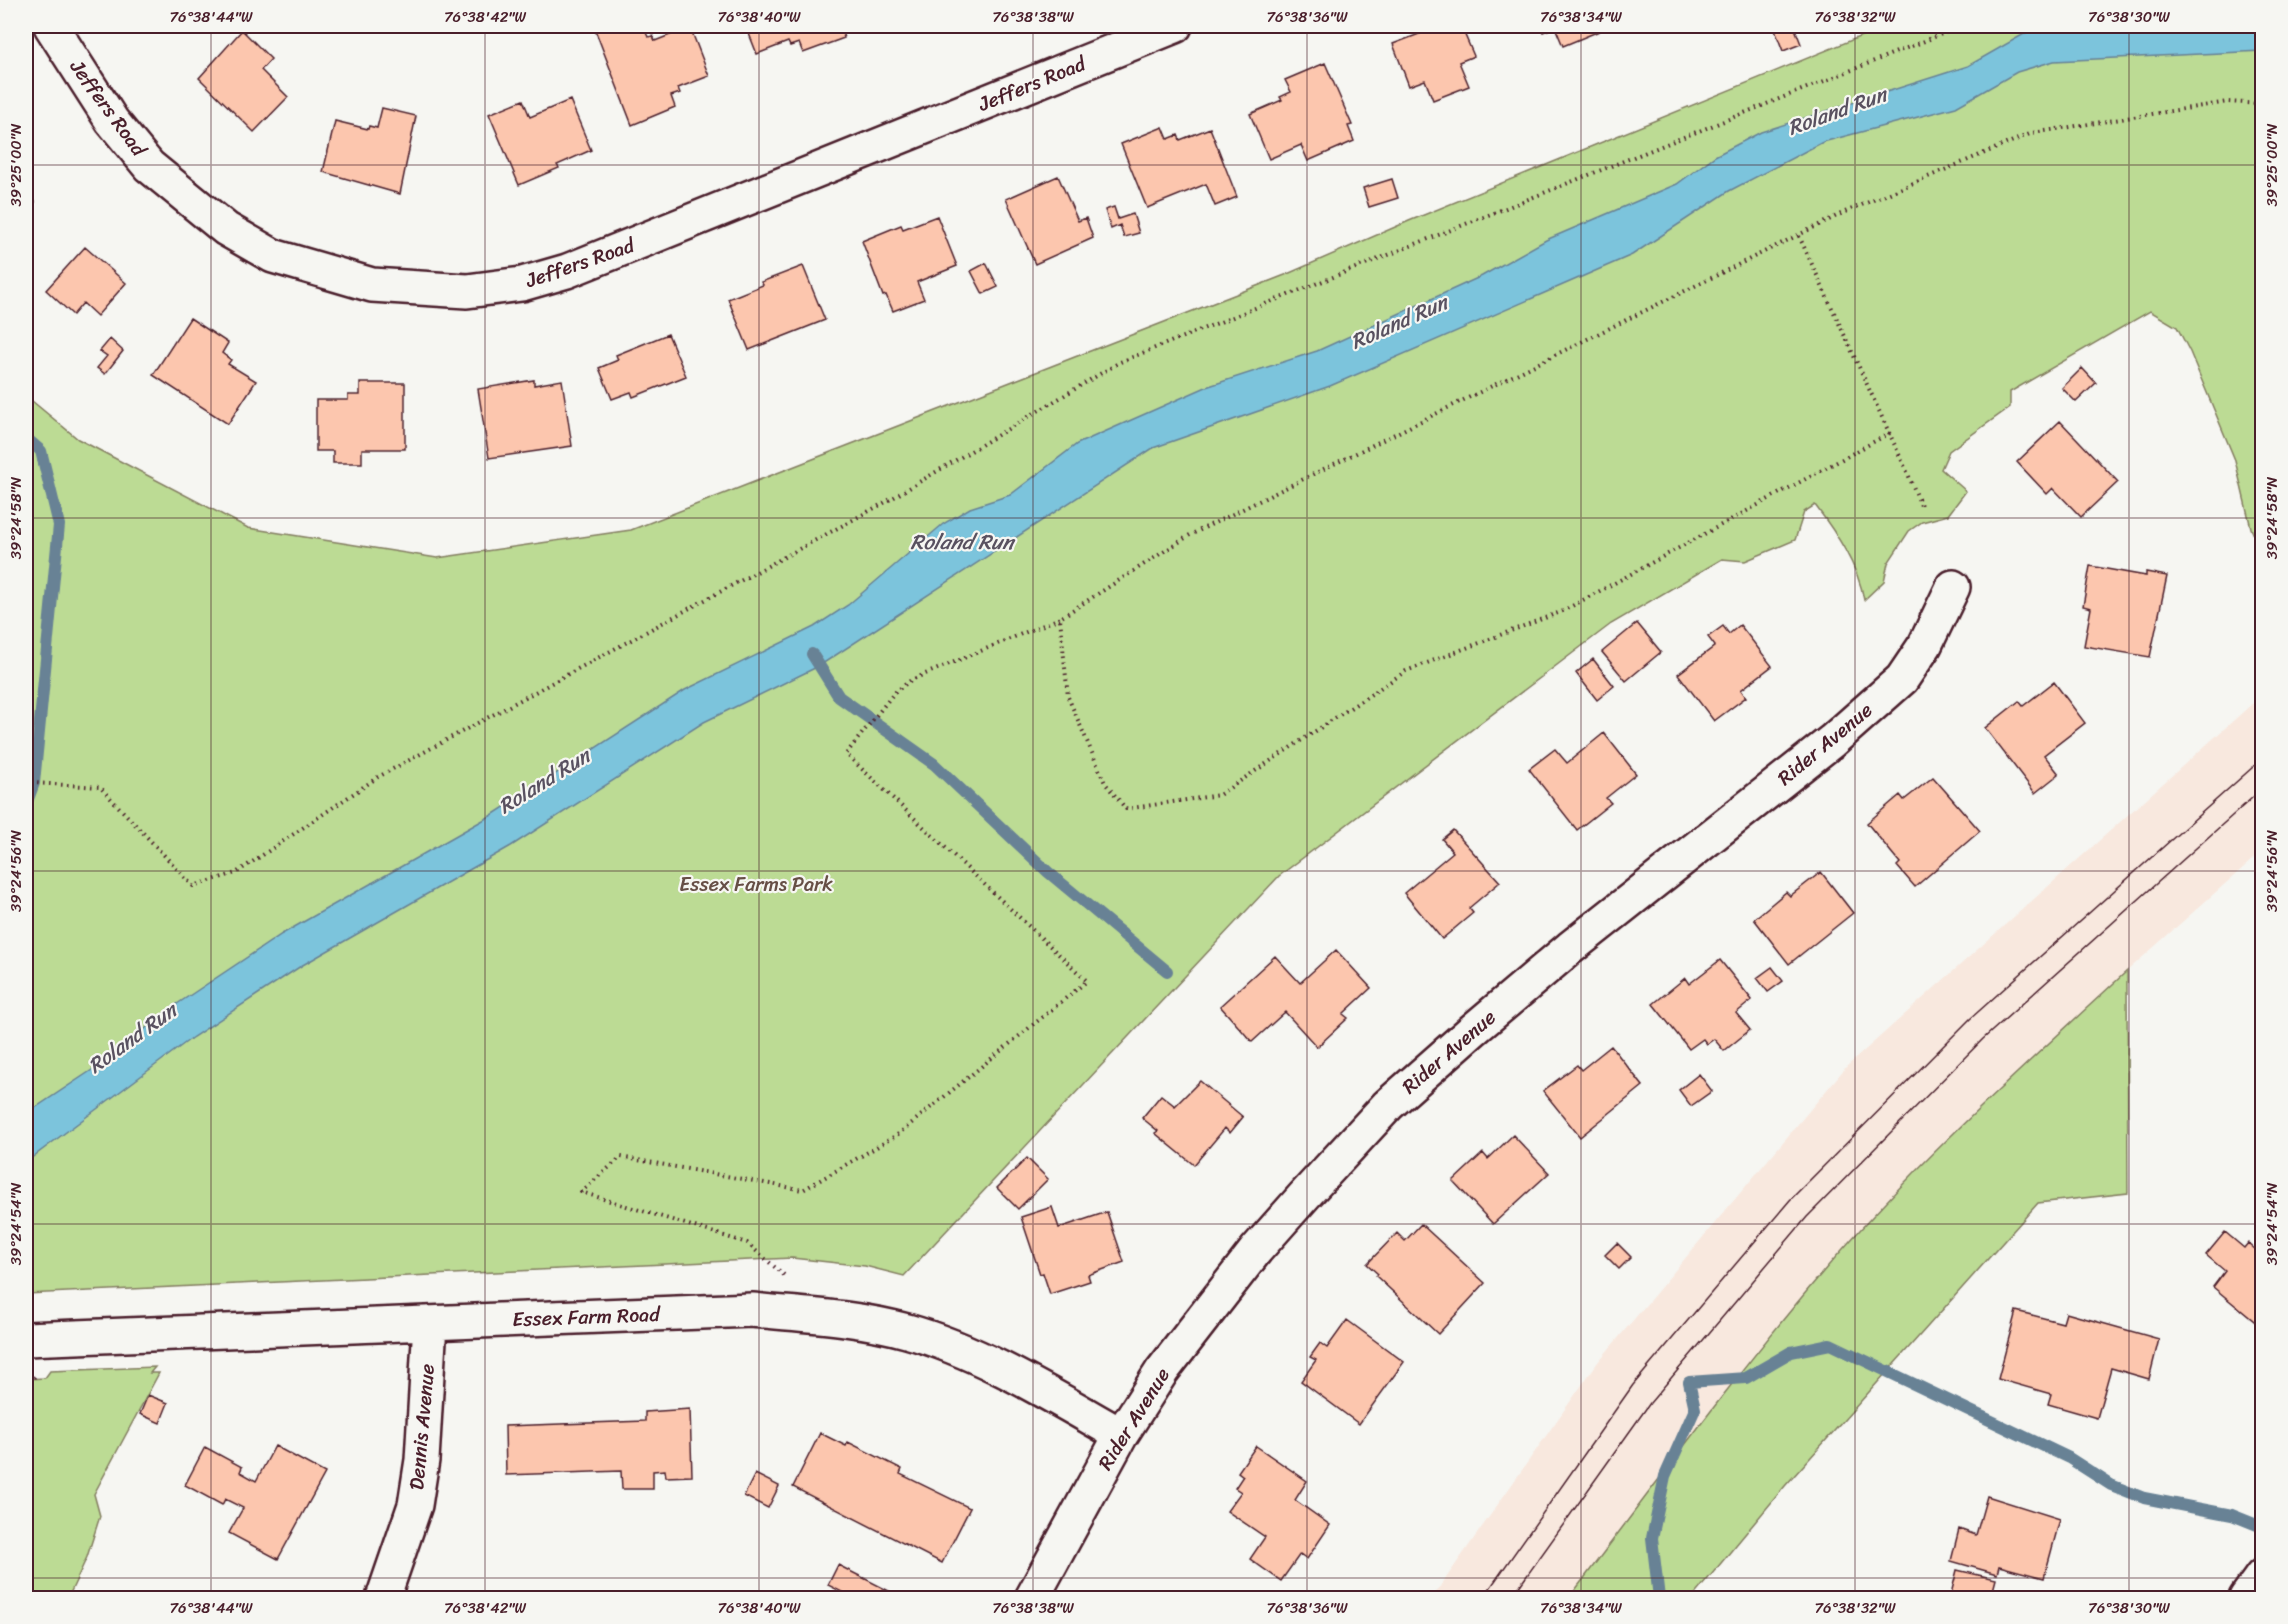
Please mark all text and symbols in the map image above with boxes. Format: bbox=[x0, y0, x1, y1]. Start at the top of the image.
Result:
text: 76°38'44"W bbox=[170, 4, 253, 30]
text: 76°38'42"W bbox=[444, 4, 527, 30]
text: 76°38'40"W bbox=[717, 4, 801, 30]
text: 76°38'38"W bbox=[992, 4, 1074, 30]
text: 76°38'36"W bbox=[1267, 4, 1348, 30]
text: 76°38'34"W bbox=[1540, 4, 1622, 30]
text: 76°38'32"W bbox=[1814, 4, 1896, 30]
text: 76°38'30"W bbox=[2088, 4, 2170, 30]
street label: Jeffers Road bbox=[972, 46, 1092, 122]
street label: Jeffers Road bbox=[60, 51, 156, 165]
water label: Roland Run bbox=[1782, 75, 1894, 146]
text: 39°25'00"N bbox=[3, 123, 29, 206]
text: 39°25'00"N bbox=[2259, 123, 2285, 206]
street label: Jeffers Road bbox=[520, 228, 640, 298]
water label: Roland Run bbox=[1344, 283, 1456, 360]
text: 39°24'58"N bbox=[3, 476, 29, 559]
text: 39°24'58"N bbox=[2259, 476, 2285, 559]
water label: Roland Run bbox=[910, 523, 1016, 561]
street label: Rider Avenue bbox=[1769, 693, 1881, 795]
water label: Roland Run bbox=[490, 736, 600, 824]
text: 39°24'56"N bbox=[3, 830, 29, 912]
text: 39°24'56"N bbox=[2259, 830, 2285, 912]
park label: Essex Farms Park bbox=[679, 867, 833, 902]
water label: Roland Run bbox=[79, 991, 187, 1084]
street label: Rider Avenue bbox=[1394, 1001, 1504, 1103]
text: 39°24'54"N bbox=[3, 1182, 29, 1265]
text: 39°24'54"N bbox=[2259, 1182, 2285, 1265]
street label: Essex Farm Road bbox=[512, 1297, 662, 1337]
street label: Rider Avenue bbox=[1088, 1361, 1180, 1477]
street label: Dennis Avenue bbox=[399, 1362, 445, 1492]
text: 76°38'44"W bbox=[170, 1595, 253, 1621]
text: 76°38'42"W bbox=[444, 1595, 527, 1621]
text: 76°38'40"W bbox=[717, 1595, 801, 1621]
text: 76°38'38"W bbox=[992, 1595, 1074, 1621]
text: 76°38'36"W bbox=[1267, 1595, 1348, 1621]
text: 76°38'34"W bbox=[1540, 1595, 1622, 1621]
text: 76°38'32"W bbox=[1814, 1595, 1896, 1621]
text: 76°38'30"W bbox=[2088, 1595, 2170, 1621]

